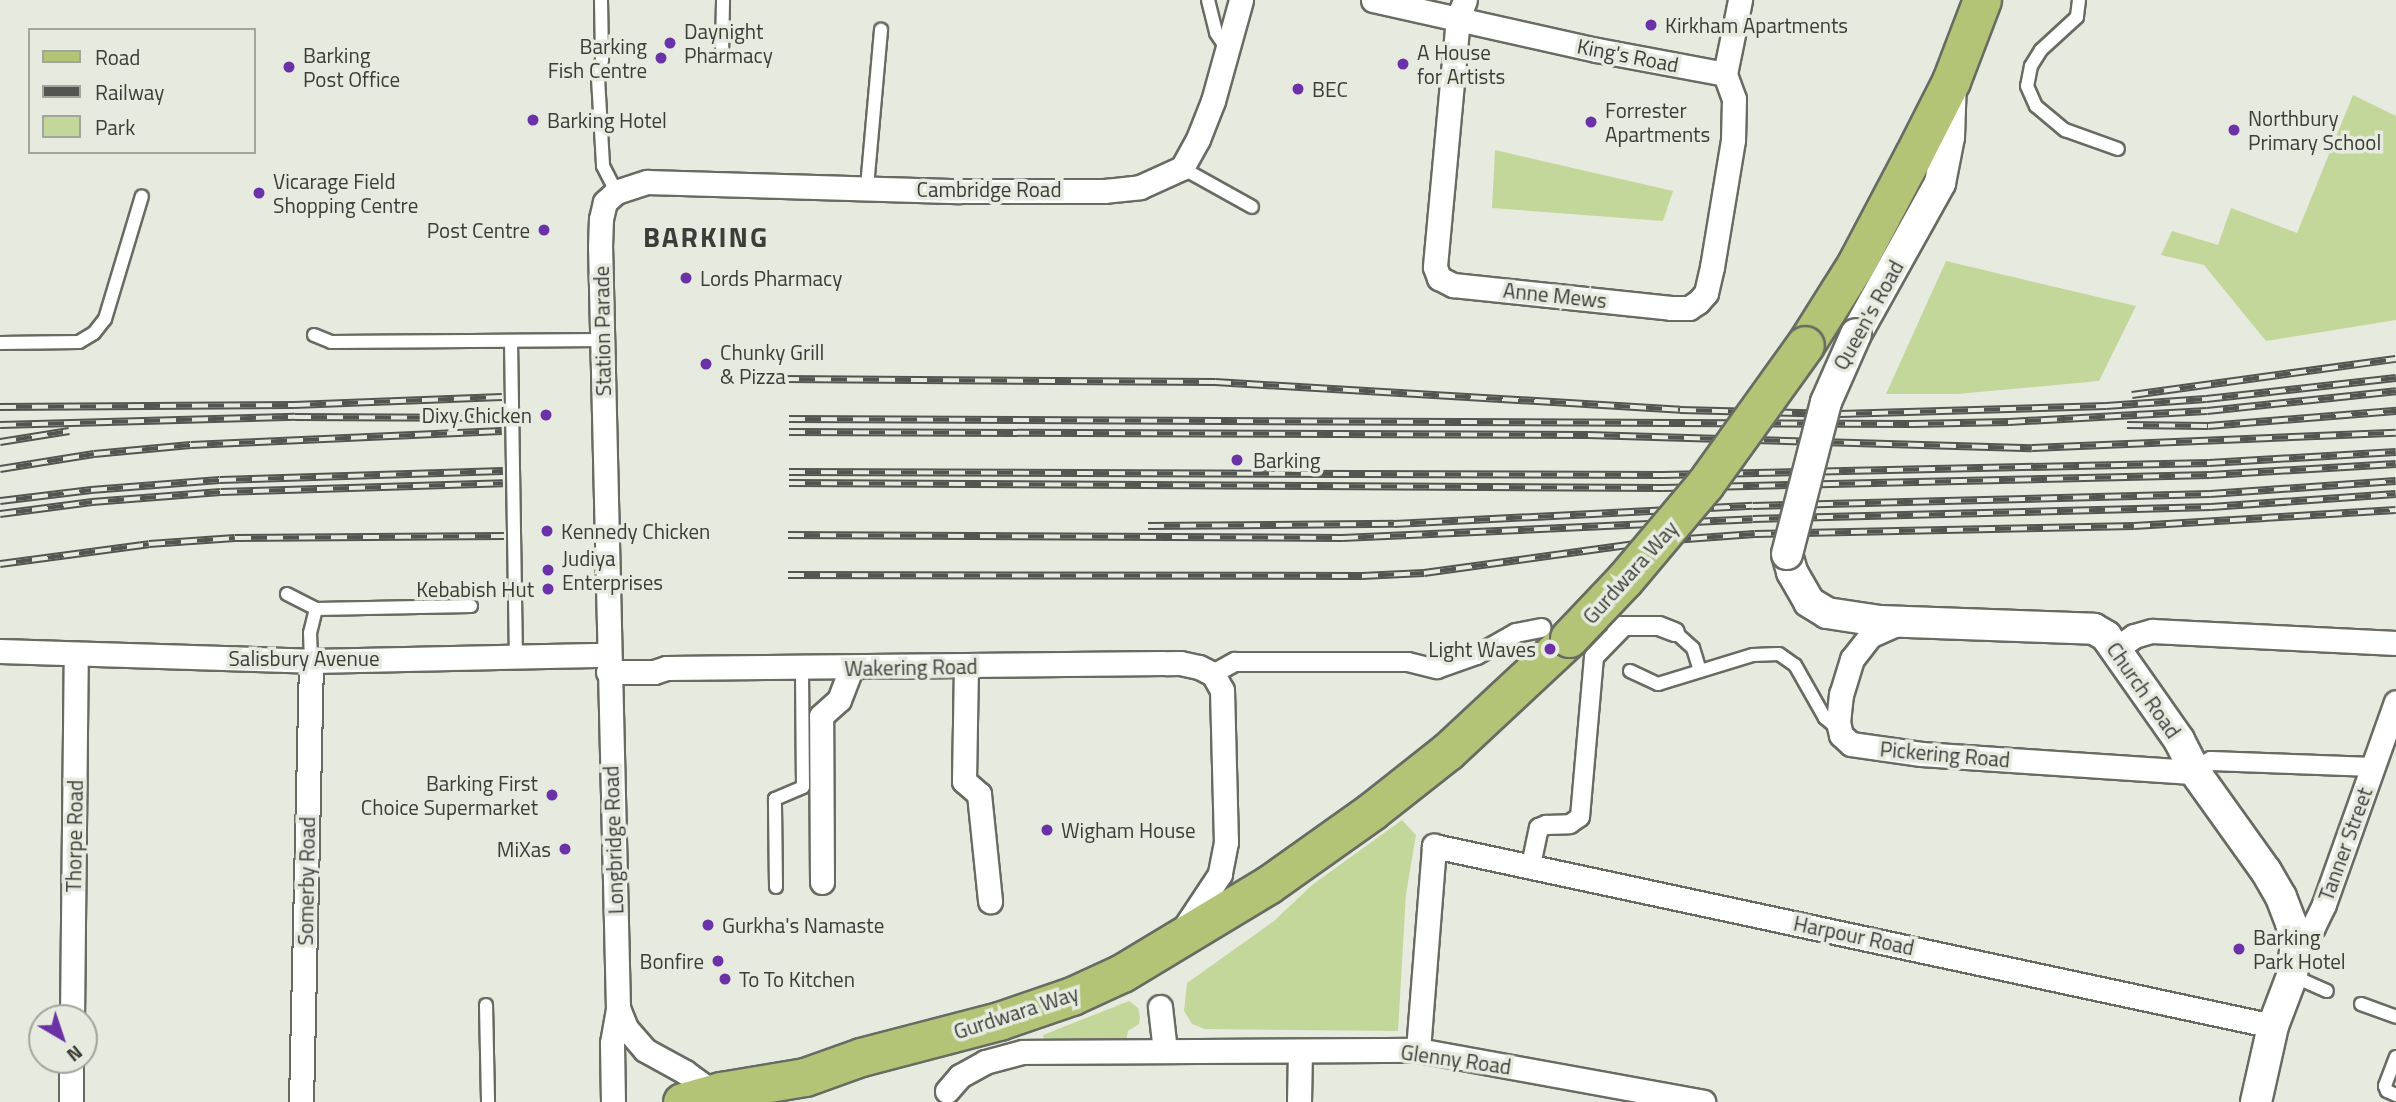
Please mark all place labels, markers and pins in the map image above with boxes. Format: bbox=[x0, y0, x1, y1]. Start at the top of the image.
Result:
place label: Kirkham Apartments bbox=[1665, 12, 1848, 38]
marker: Kirkham Apartments bbox=[1643, 17, 1659, 33]
place label: Daynight Pharmacy bbox=[684, 18, 773, 68]
place label: Barking Fish Centre bbox=[548, 33, 647, 83]
marker: Daynight Pharmacy bbox=[662, 35, 678, 51]
place label: A House for Artists bbox=[1417, 39, 1505, 89]
place label: Barking Post Office bbox=[303, 42, 400, 92]
marker: Barking Fish Centre bbox=[653, 50, 669, 66]
marker: A House for Artists bbox=[1395, 56, 1411, 72]
marker: Barking Post Office bbox=[281, 59, 297, 75]
place label: BEC bbox=[1312, 76, 1348, 102]
marker: BEC bbox=[1290, 81, 1306, 97]
place label: Forrester Apartments bbox=[1605, 97, 1710, 147]
place label: Northbury Primary School bbox=[2248, 105, 2381, 155]
place label: Barking Hotel bbox=[547, 107, 667, 133]
marker: Barking Hotel bbox=[525, 112, 541, 128]
marker: Forrester Apartments bbox=[1583, 114, 1599, 130]
marker: Northbury Primary School bbox=[2226, 122, 2242, 138]
place label: Vicarage Field Shopping Centre bbox=[273, 168, 418, 218]
marker: Vicarage Field Shopping Centre bbox=[251, 185, 267, 201]
place label: Post Centre bbox=[427, 217, 530, 243]
marker: Post Centre bbox=[536, 222, 552, 238]
place label: Lords Pharmacy bbox=[700, 265, 842, 291]
marker: Lords Pharmacy bbox=[678, 270, 694, 286]
place label: Chunky Grill & Pizza bbox=[720, 339, 824, 389]
marker: Chunky Grill & Pizza bbox=[698, 356, 714, 372]
place label: Dixy Chicken bbox=[421, 402, 532, 428]
marker: Dixy Chicken bbox=[538, 407, 554, 423]
place label: Barking bbox=[1253, 447, 1320, 473]
marker: Barking bbox=[1227, 450, 1247, 470]
place label: Kennedy Chicken bbox=[561, 518, 710, 544]
marker: Kennedy Chicken bbox=[539, 523, 555, 539]
place label: Judiya Enterprises bbox=[562, 545, 663, 595]
marker: Judiya Enterprises bbox=[540, 562, 556, 578]
place label: Kebabish Hut bbox=[416, 576, 534, 602]
marker: Kebabish Hut bbox=[540, 581, 556, 597]
place label: Light Waves bbox=[1428, 636, 1536, 662]
marker: Light Waves bbox=[1542, 641, 1558, 657]
place label: Barking First Choice Supermarket bbox=[361, 770, 538, 820]
marker: Barking First Choice Supermarket bbox=[544, 787, 560, 803]
place label: Wigham House bbox=[1061, 817, 1196, 843]
marker: Wigham House bbox=[1039, 822, 1055, 838]
place label: MiXas bbox=[497, 836, 551, 862]
marker: MiXas bbox=[557, 841, 573, 857]
place label: Gurkha's Namaste bbox=[722, 912, 884, 938]
marker: Gurkha's Namaste bbox=[700, 917, 716, 933]
place label: Barking Park Hotel bbox=[2253, 924, 2346, 974]
marker: Barking Park Hotel bbox=[2231, 941, 2247, 957]
place label: Bonfire bbox=[639, 948, 704, 974]
marker: Bonfire bbox=[710, 953, 726, 969]
place label: To To Kitchen bbox=[739, 966, 855, 992]
marker: To To Kitchen bbox=[717, 971, 733, 987]

